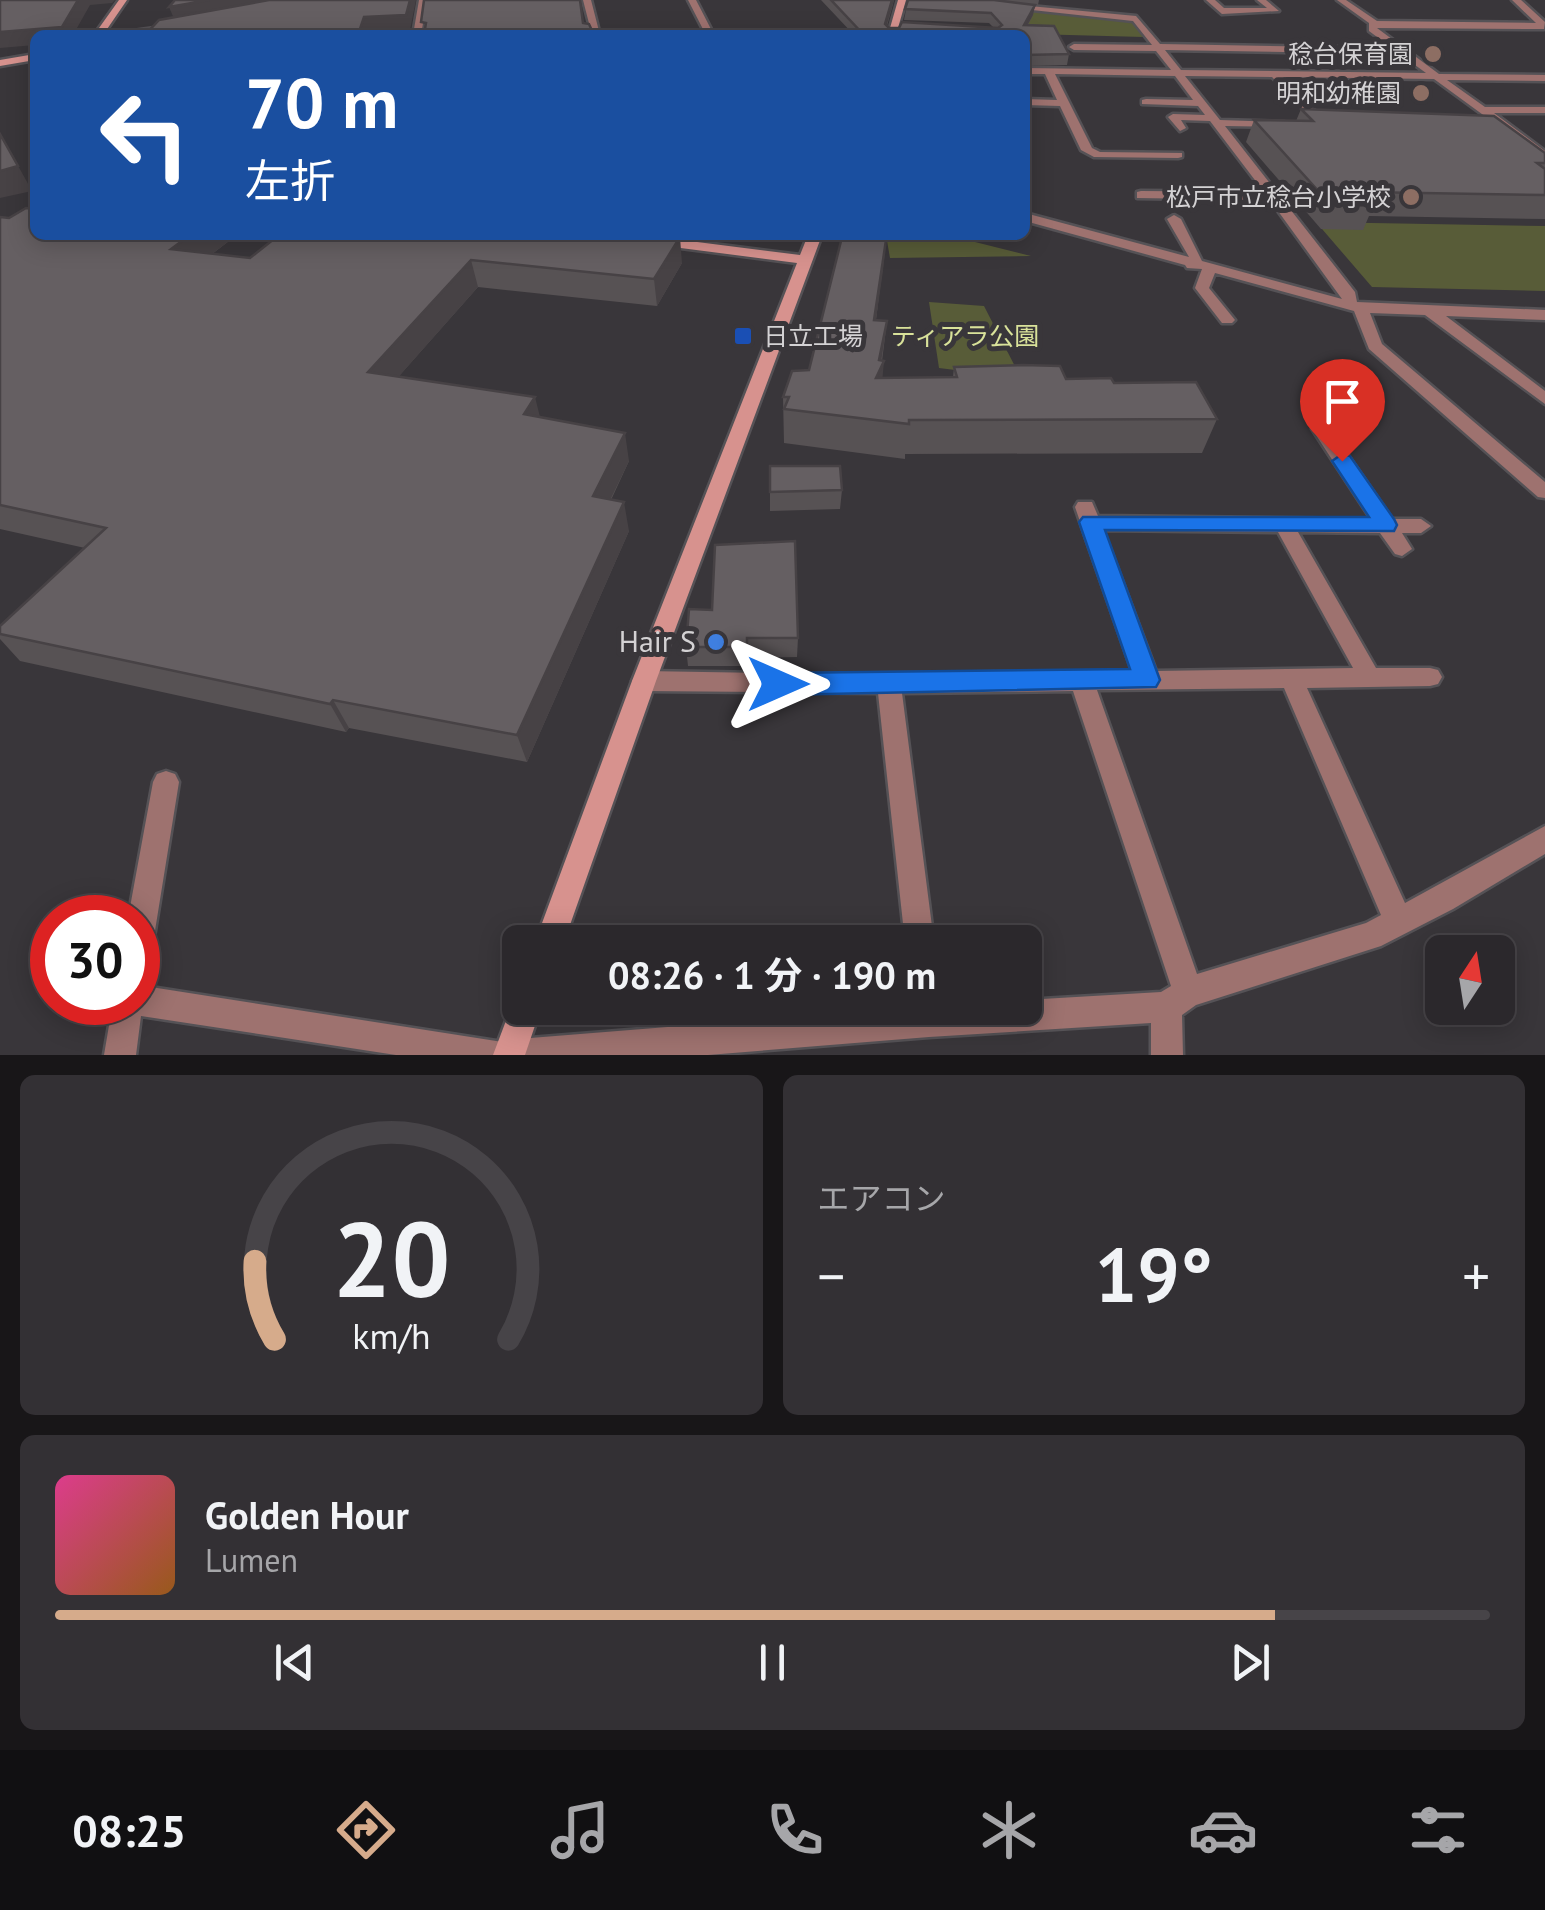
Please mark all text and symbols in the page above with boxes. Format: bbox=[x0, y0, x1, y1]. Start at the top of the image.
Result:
place label: 稔台保育園 bbox=[1288, 38, 1413, 70]
marker: 稔台保育園 bbox=[1422, 43, 1444, 65]
text: 70 m bbox=[245, 57, 398, 147]
icon: left bbox=[80, 70, 210, 200]
place label: 明和幼稚園 bbox=[1276, 77, 1401, 109]
marker: 明和幼稚園 bbox=[1410, 82, 1432, 104]
text: 左折 bbox=[245, 151, 335, 209]
place label: 松戸市立稔台小学校 bbox=[1166, 181, 1391, 213]
marker: 松戸市立稔台小学校 bbox=[1400, 186, 1422, 208]
place label: 日立工場 bbox=[763, 320, 863, 352]
park label: ティアラ公園 bbox=[891, 320, 1039, 352]
marker: 日立工場 bbox=[732, 325, 754, 347]
pin bbox=[1300, 359, 1385, 462]
icon: arrive bbox=[1315, 374, 1370, 429]
place label: Hair S bbox=[619, 621, 696, 660]
marker: Hair S bbox=[705, 631, 727, 653]
position arrow bbox=[726, 632, 830, 736]
speed limit sign: 30 bbox=[30, 895, 160, 1025]
north arrow bbox=[1425, 935, 1515, 1025]
map controls bbox=[1425, 935, 1515, 1025]
text: 08:26 · 1 分 · 190 m bbox=[608, 950, 936, 999]
text: エアコン bbox=[818, 1177, 946, 1219]
text: 20 bbox=[332, 1191, 450, 1326]
text: 19° bbox=[1095, 1226, 1213, 1323]
text: − bbox=[818, 1240, 845, 1311]
text: + bbox=[1462, 1240, 1490, 1311]
text: km/h bbox=[352, 1313, 430, 1359]
text: Golden Hour bbox=[205, 1490, 409, 1539]
text: Lumen bbox=[205, 1539, 298, 1581]
icon: previous bbox=[267, 1635, 322, 1690]
icon: pause bbox=[745, 1635, 800, 1690]
icon: next bbox=[1223, 1635, 1278, 1690]
icon: directions bbox=[331, 1795, 401, 1865]
icon: music bbox=[545, 1795, 615, 1865]
icon: phone bbox=[760, 1795, 830, 1865]
icon: climate bbox=[974, 1795, 1044, 1865]
icon: car bbox=[1188, 1795, 1258, 1865]
icon: filters bbox=[1403, 1795, 1473, 1865]
text: 08:25 bbox=[72, 1801, 186, 1859]

